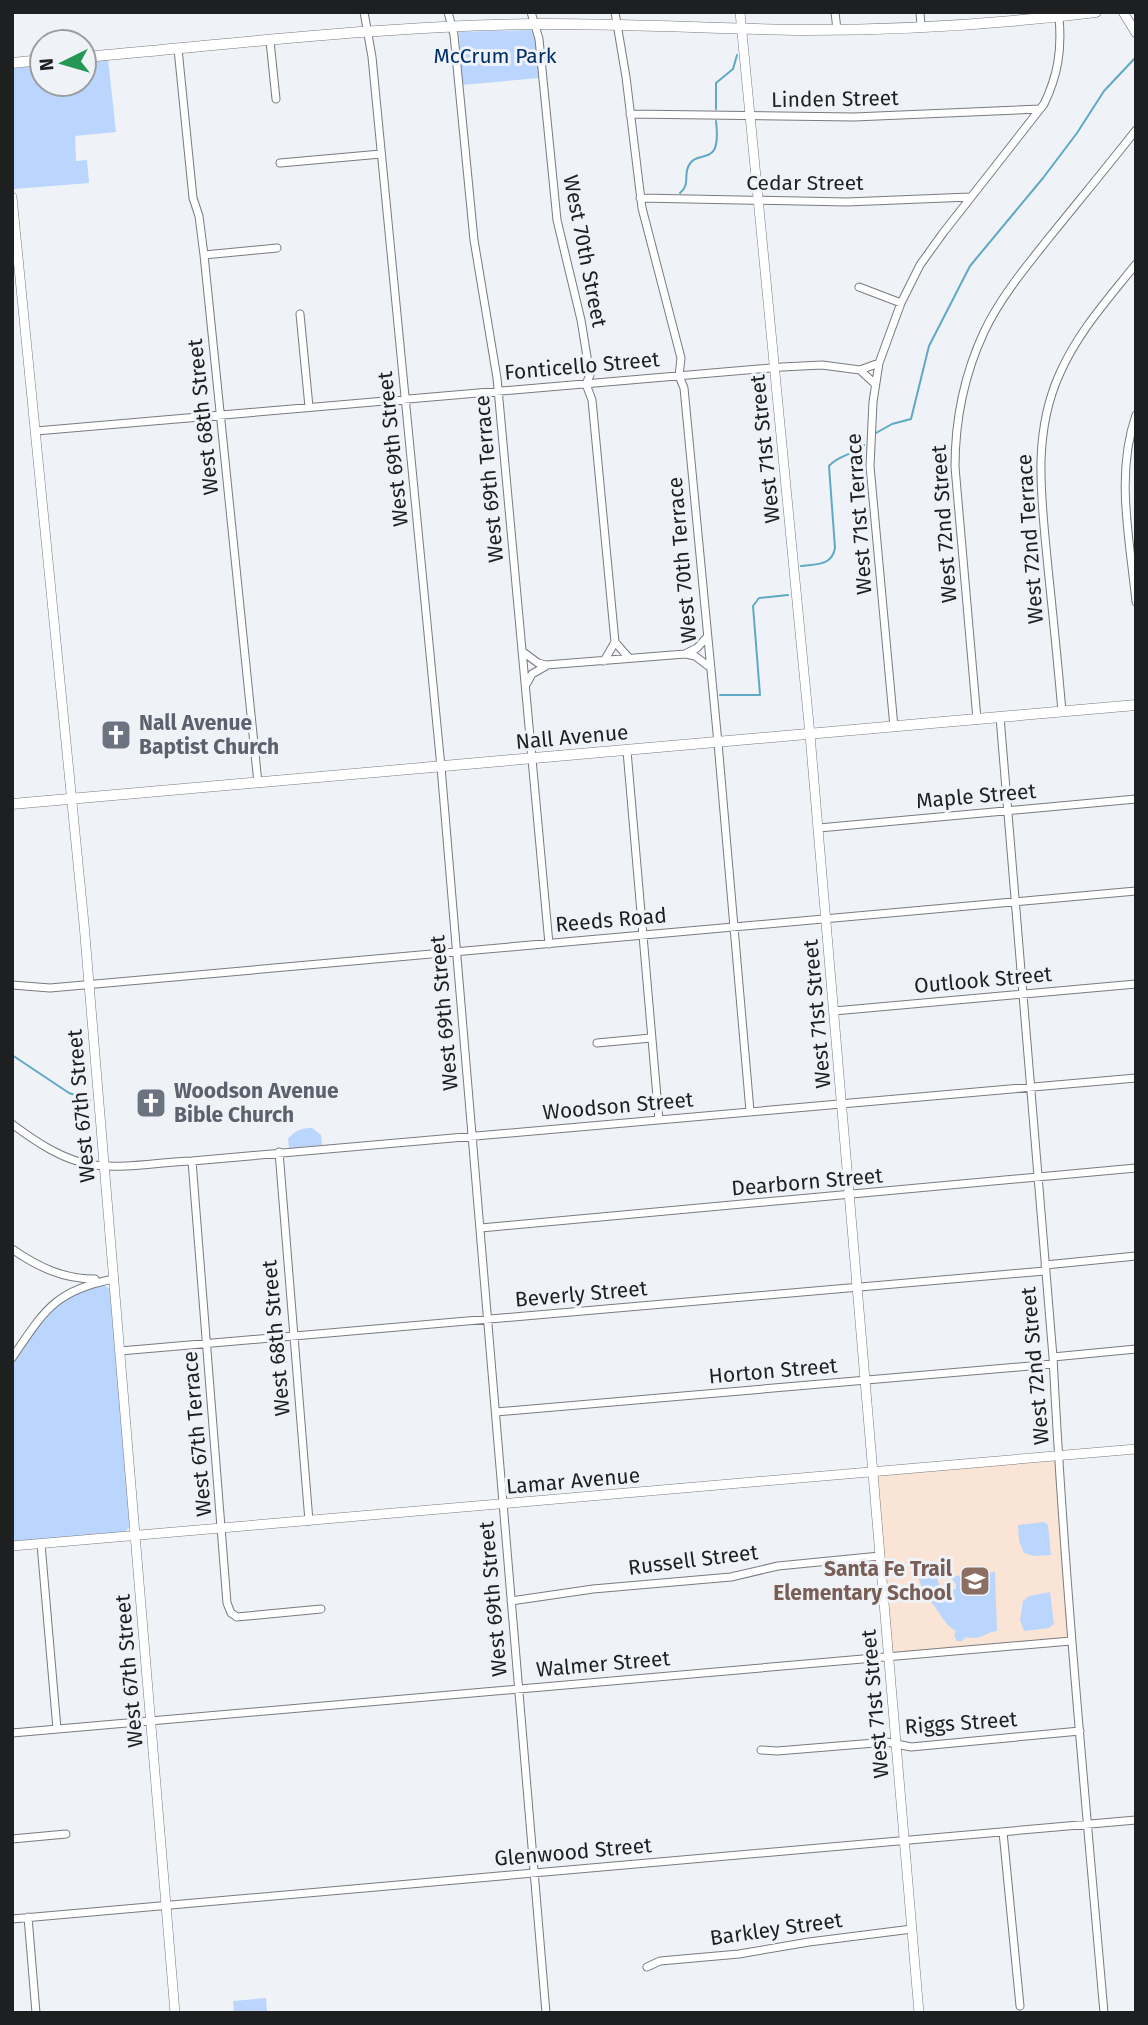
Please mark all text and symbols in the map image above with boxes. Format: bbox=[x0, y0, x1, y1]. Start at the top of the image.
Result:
north arrow bbox=[28, 28, 98, 98]
park label: McCrum Park bbox=[433, 43, 557, 69]
text: N bbox=[35, 57, 59, 72]
street label: Linden Street bbox=[771, 85, 899, 113]
street label: Cedar Street bbox=[746, 170, 864, 196]
street label: West 70th Street bbox=[557, 173, 613, 330]
street label: West 68th Street bbox=[182, 337, 224, 496]
street label: Fonticello Street bbox=[503, 346, 661, 386]
street label: West 69th Street bbox=[372, 370, 414, 528]
street label: West 71st Street bbox=[744, 373, 786, 525]
street label: West 69th Terrace bbox=[469, 394, 509, 564]
street label: West 71st Terrace bbox=[840, 432, 878, 596]
street label: West 72nd Street bbox=[925, 444, 962, 604]
street label: West 72nd Terrace bbox=[1011, 453, 1049, 625]
street label: West 70th Terrace bbox=[662, 476, 702, 644]
place label: Nall Avenue Baptist Church bbox=[139, 710, 279, 760]
church icon: Nall Avenue Baptist Church bbox=[99, 718, 133, 752]
street label: Nall Avenue bbox=[515, 719, 629, 755]
street label: Maple Street bbox=[915, 778, 1037, 814]
street label: Reeds Road bbox=[554, 902, 668, 938]
street label: West 69th Street bbox=[424, 934, 464, 1092]
street label: West 71st Street bbox=[797, 938, 836, 1090]
street label: Outlook Street bbox=[913, 961, 1053, 999]
street label: West 67th Street bbox=[61, 1028, 101, 1184]
place label: Woodson Avenue Bible Church bbox=[174, 1078, 339, 1128]
church icon: Woodson Avenue Bible Church bbox=[134, 1086, 168, 1120]
street label: Woodson Street bbox=[542, 1086, 695, 1126]
street label: Dearborn Street bbox=[730, 1162, 884, 1202]
street label: West 68th Street bbox=[256, 1258, 296, 1417]
street label: Beverly Street bbox=[514, 1275, 649, 1313]
street label: West 72nd Street bbox=[1015, 1286, 1055, 1446]
street label: West 67th Terrace bbox=[177, 1350, 217, 1518]
street label: Horton Street bbox=[708, 1352, 839, 1390]
street label: Lamar Avenue bbox=[505, 1462, 641, 1500]
street label: West 69th Street bbox=[473, 1520, 513, 1678]
street label: Russell Street bbox=[627, 1539, 760, 1581]
place label: Santa Fe Trail Elementary School bbox=[773, 1556, 953, 1606]
school or university icon: Santa Fe Trail Elementary School bbox=[958, 1564, 992, 1598]
street label: West 67th Street bbox=[109, 1593, 149, 1749]
street label: West 71st Street bbox=[855, 1628, 894, 1780]
street label: Walmer Street bbox=[535, 1645, 671, 1683]
street label: Riggs Street bbox=[904, 1706, 1019, 1740]
street label: Glenwood Street bbox=[493, 1832, 653, 1872]
street label: Barkley Street bbox=[708, 1907, 844, 1951]

